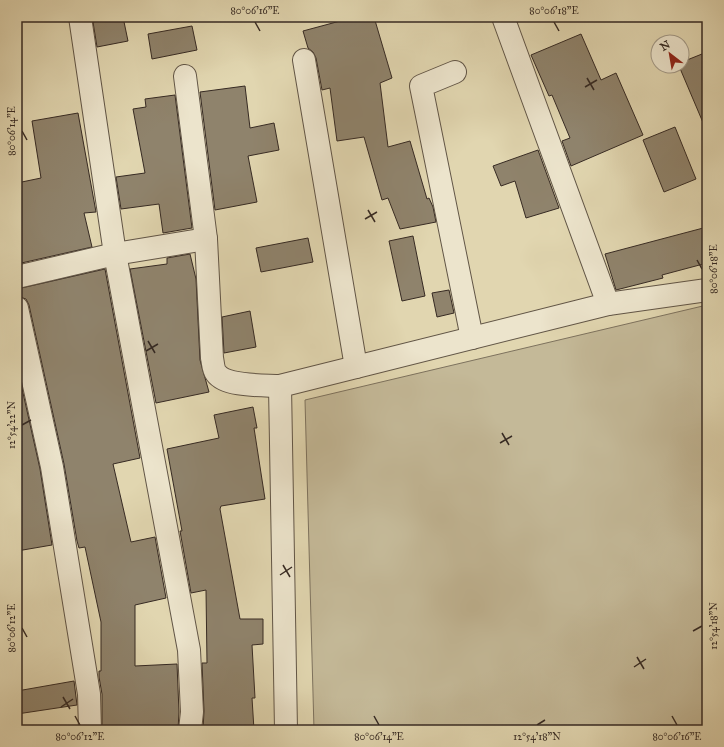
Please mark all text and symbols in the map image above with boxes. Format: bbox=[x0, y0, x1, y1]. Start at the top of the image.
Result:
text: 80°06'16"E bbox=[230, 5, 280, 17]
text: 80°06'18"E bbox=[529, 5, 579, 17]
north arrow bbox=[650, 34, 690, 74]
text: N bbox=[658, 38, 673, 54]
text: 80°06'14"E bbox=[6, 106, 18, 156]
text: 80°06'18"E bbox=[708, 244, 720, 294]
text: 12°54'22"N bbox=[6, 401, 18, 449]
text: 12°54'18"N bbox=[708, 602, 720, 650]
text: 80°06'12"E bbox=[6, 604, 18, 652]
text: 80°06'12"E bbox=[56, 731, 104, 743]
text: 80°06'14"E bbox=[354, 731, 404, 743]
text: 12°54'18"N bbox=[513, 731, 561, 743]
text: 80°06'16"E bbox=[652, 731, 702, 743]

